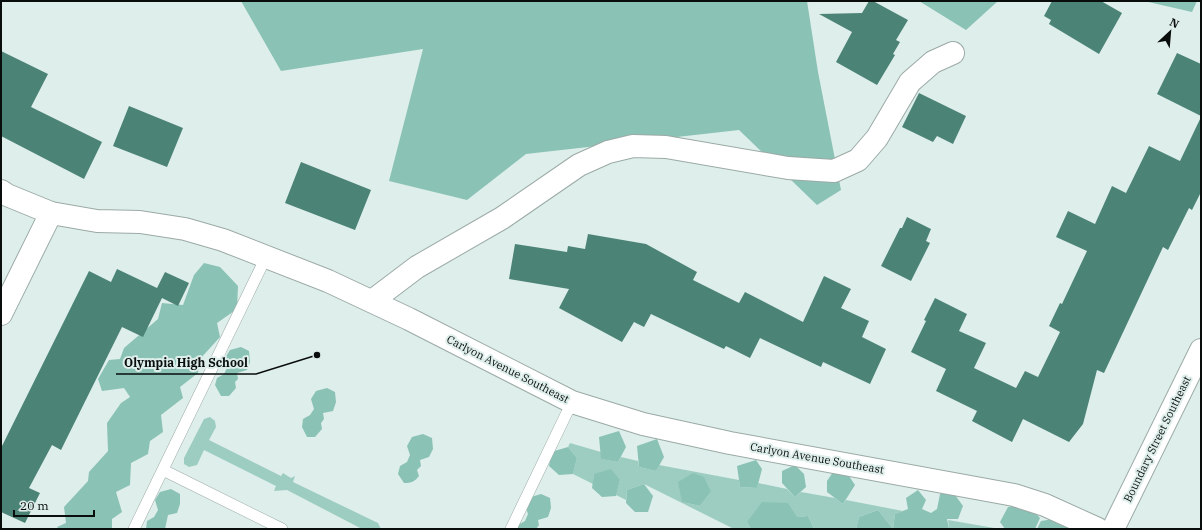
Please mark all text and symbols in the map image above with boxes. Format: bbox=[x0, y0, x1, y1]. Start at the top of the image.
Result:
north arrow bbox=[1150, 12, 1190, 52]
text: N bbox=[1167, 15, 1182, 31]
street label: Carlyon Avenue Southeast bbox=[445, 332, 572, 406]
callout: Olympia High School bbox=[116, 350, 256, 374]
text: Olympia High School bbox=[124, 355, 248, 370]
street label: Boundary Street Southeast bbox=[1120, 374, 1194, 504]
street label: Carlyon Avenue Southeast bbox=[749, 439, 885, 477]
scale bar bbox=[14, 492, 94, 518]
text: 20 m bbox=[20, 498, 49, 513]

